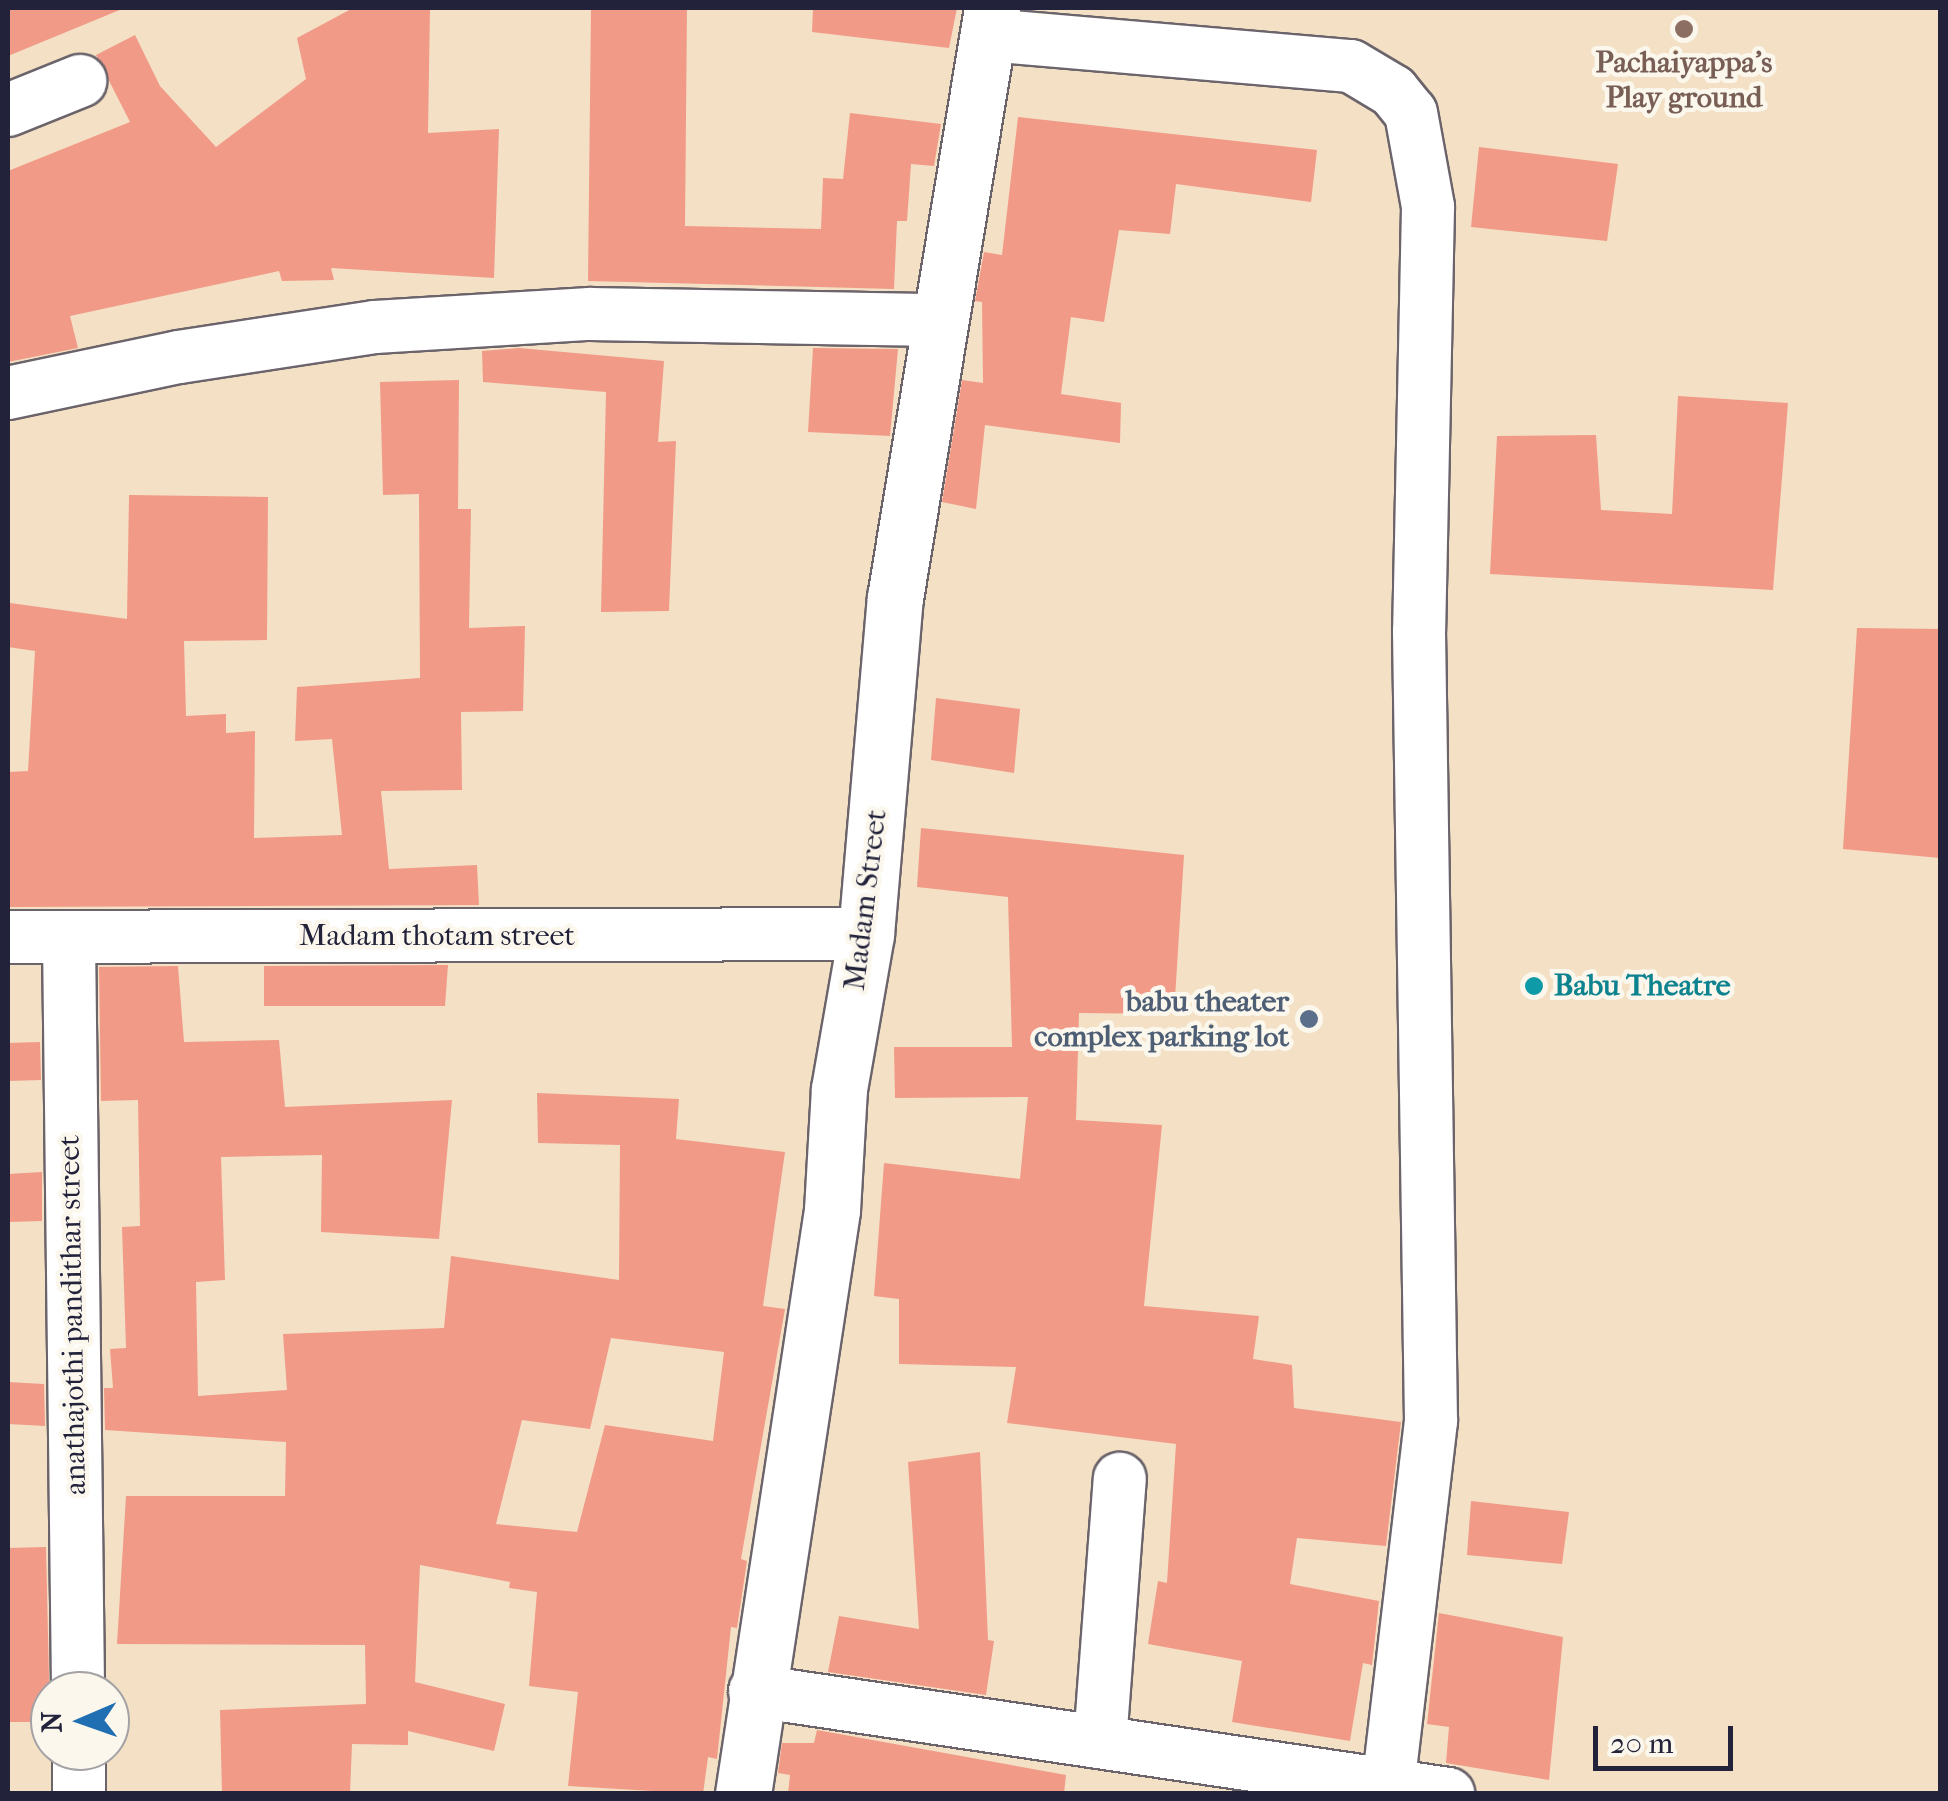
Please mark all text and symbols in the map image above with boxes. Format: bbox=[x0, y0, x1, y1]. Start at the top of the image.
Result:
marker: Pachaiyappa's Play ground bbox=[1673, 18, 1695, 40]
place label: Pachaiyappa's Play ground bbox=[1596, 45, 1772, 116]
street label: Madam Street bbox=[837, 807, 895, 993]
street label: Madam thotam street bbox=[299, 918, 575, 954]
place label: Babu Theatre bbox=[1554, 968, 1731, 1004]
marker: Babu Theatre bbox=[1523, 975, 1545, 997]
place label: babu theater complex parking lot bbox=[1034, 984, 1289, 1054]
marker: babu theater complex parking lot bbox=[1298, 1008, 1320, 1030]
street label: anathajothi pandithar street bbox=[52, 1135, 94, 1495]
north arrow bbox=[30, 1671, 130, 1771]
scale bar bbox=[1598, 1706, 1738, 1768]
text: N bbox=[35, 1711, 68, 1733]
text: 20 m bbox=[1610, 1726, 1673, 1761]

